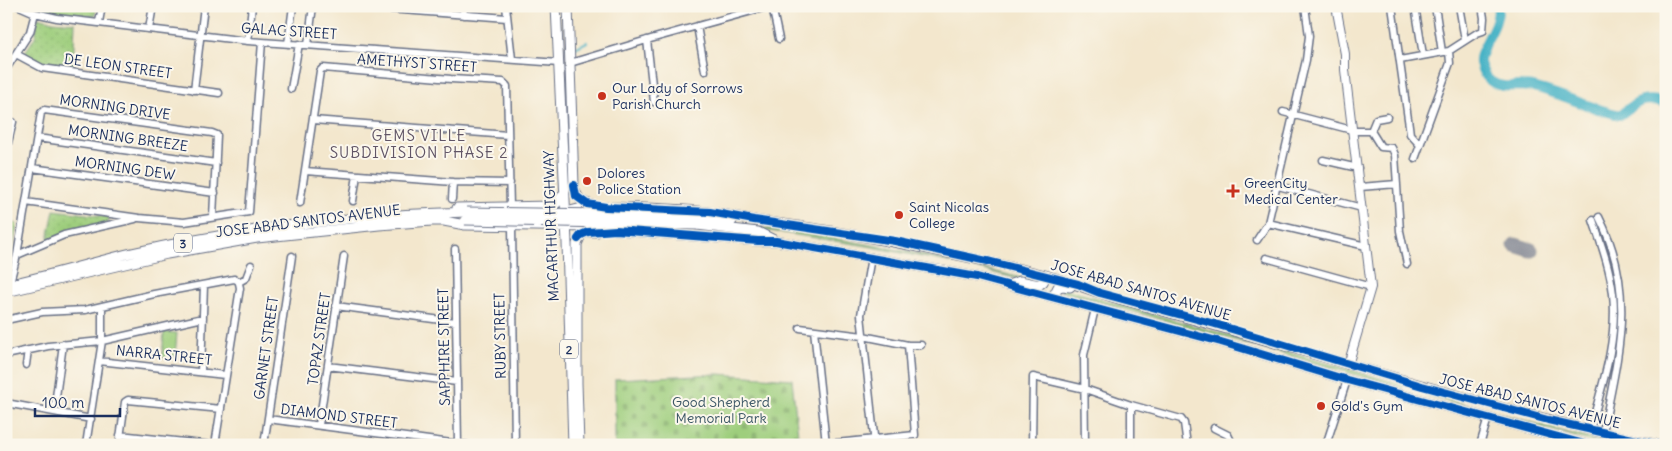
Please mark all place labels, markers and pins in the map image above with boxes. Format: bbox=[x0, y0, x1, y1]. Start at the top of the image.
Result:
place label: Our Lady of Sorrows Parish Church bbox=[612, 79, 743, 113]
marker: Our Lady of Sorrows Parish Church bbox=[596, 90, 608, 102]
place label: Dolores Police Station bbox=[597, 164, 681, 198]
place label: GreenCity Medical Center bbox=[1244, 174, 1338, 208]
marker: Dolores Police Station bbox=[581, 175, 593, 187]
marker: GreenCity Medical Center bbox=[1226, 184, 1240, 198]
place label: Saint Nicolas College bbox=[909, 198, 989, 232]
marker: Saint Nicolas College bbox=[893, 209, 905, 221]
place label: Gold's Gym bbox=[1331, 397, 1403, 415]
marker: Gold's Gym bbox=[1315, 400, 1327, 412]

